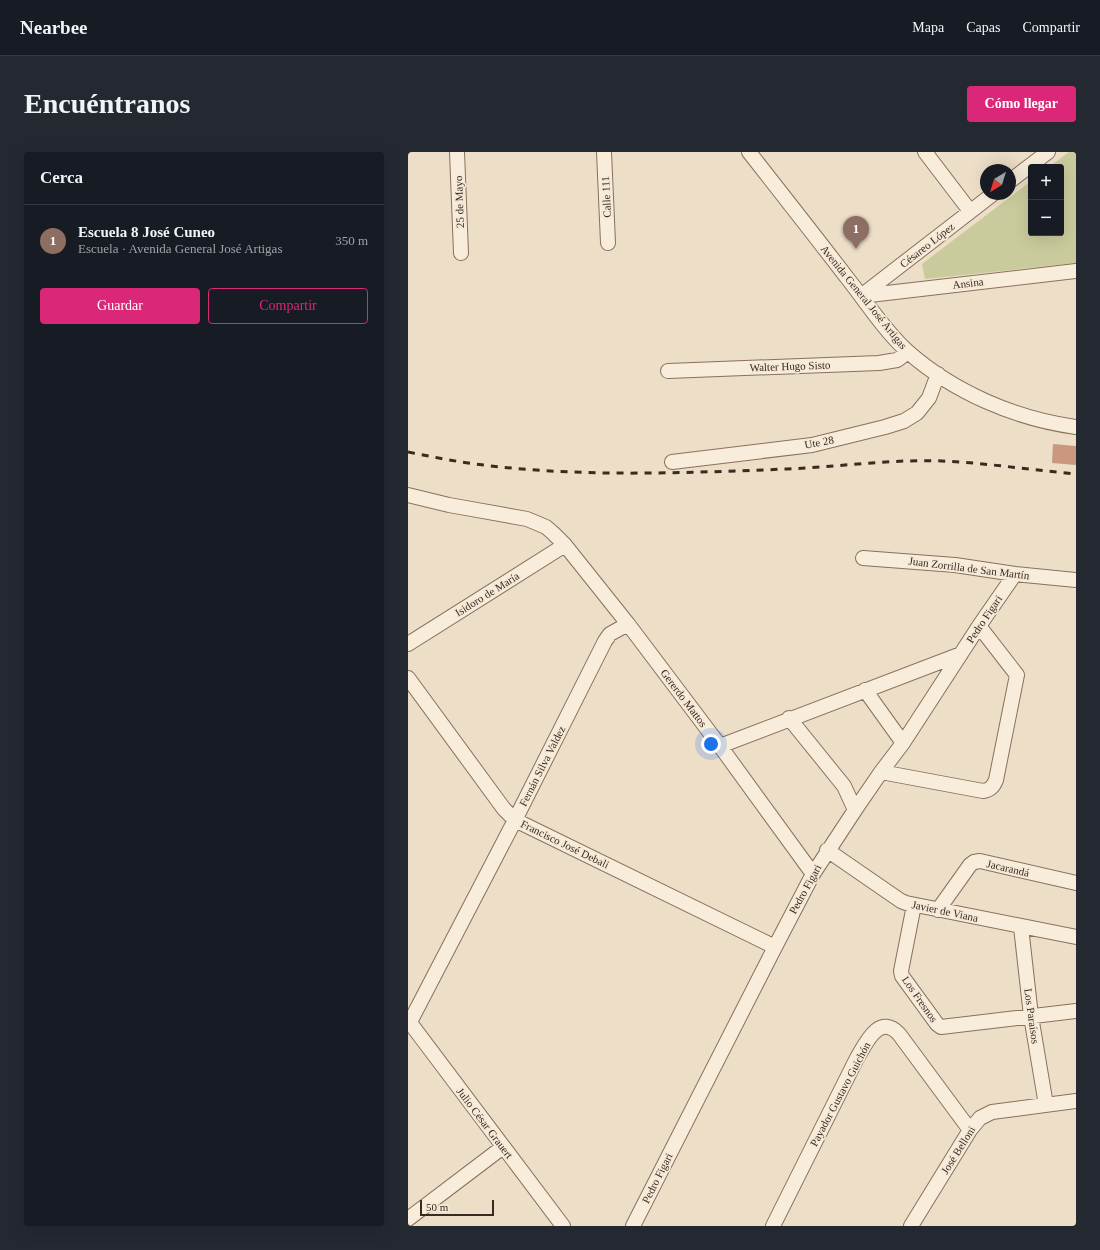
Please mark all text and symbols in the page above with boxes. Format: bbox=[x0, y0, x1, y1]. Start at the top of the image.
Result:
text: Nearbee bbox=[20, 17, 88, 38]
text: Mapa bbox=[912, 20, 944, 35]
text: Capas bbox=[966, 20, 1000, 35]
text: Compartir bbox=[1022, 20, 1080, 35]
button: Cómo llegar bbox=[967, 86, 1076, 122]
text: Encuéntranos bbox=[24, 88, 190, 119]
north arrow bbox=[980, 164, 1016, 200]
map controls bbox=[1028, 164, 1064, 236]
button: + bbox=[1028, 164, 1064, 200]
text: Cerca bbox=[40, 168, 83, 187]
street label: 25 de Mayo bbox=[452, 175, 466, 228]
street label: Calle 111 bbox=[599, 176, 613, 218]
button: − bbox=[1028, 200, 1064, 236]
pin: 1 bbox=[843, 216, 869, 249]
street label: Césareo López bbox=[897, 220, 957, 270]
text: Escuela 8 José Cuneo bbox=[78, 224, 215, 240]
text: 1 bbox=[50, 233, 56, 248]
text: 350 m bbox=[335, 233, 368, 248]
text: Escuela · Avenida General José Artigas bbox=[78, 241, 282, 256]
street label: Avenida General José Artigas bbox=[818, 243, 910, 351]
street label: Ansina bbox=[952, 275, 984, 291]
button: Guardar bbox=[40, 288, 200, 324]
button: Compartir bbox=[208, 288, 368, 324]
street label: Walter Hugo Sisto bbox=[749, 359, 831, 373]
street label: Ute 28 bbox=[803, 433, 835, 451]
street label: Juan Zorrilla de San Martín bbox=[908, 555, 1031, 581]
street label: Isidoro de María bbox=[453, 569, 521, 619]
street label: Pedro Figari bbox=[964, 593, 1004, 645]
street label: Gererdo Mattos bbox=[658, 667, 710, 729]
street label: Fernán Silva Valdez bbox=[517, 724, 567, 808]
your location bbox=[701, 734, 721, 754]
street label: Francisco José Debali bbox=[519, 817, 611, 871]
street label: Jacarandá bbox=[986, 857, 1031, 879]
street label: Pedro Figari bbox=[786, 862, 824, 916]
street label: Javier de Viana bbox=[911, 898, 979, 924]
street label: Los Fresnos bbox=[900, 974, 940, 1024]
street label: Los Paraísos bbox=[1022, 987, 1042, 1045]
street label: Payador Gustavo Guichón bbox=[807, 1039, 873, 1148]
street label: Julio César Grauert bbox=[454, 1085, 516, 1161]
street label: José Belloni bbox=[939, 1124, 977, 1176]
street label: Pedro Figari bbox=[639, 1151, 675, 1205]
scale bar bbox=[420, 1198, 494, 1217]
text: 50 m bbox=[426, 1201, 448, 1213]

